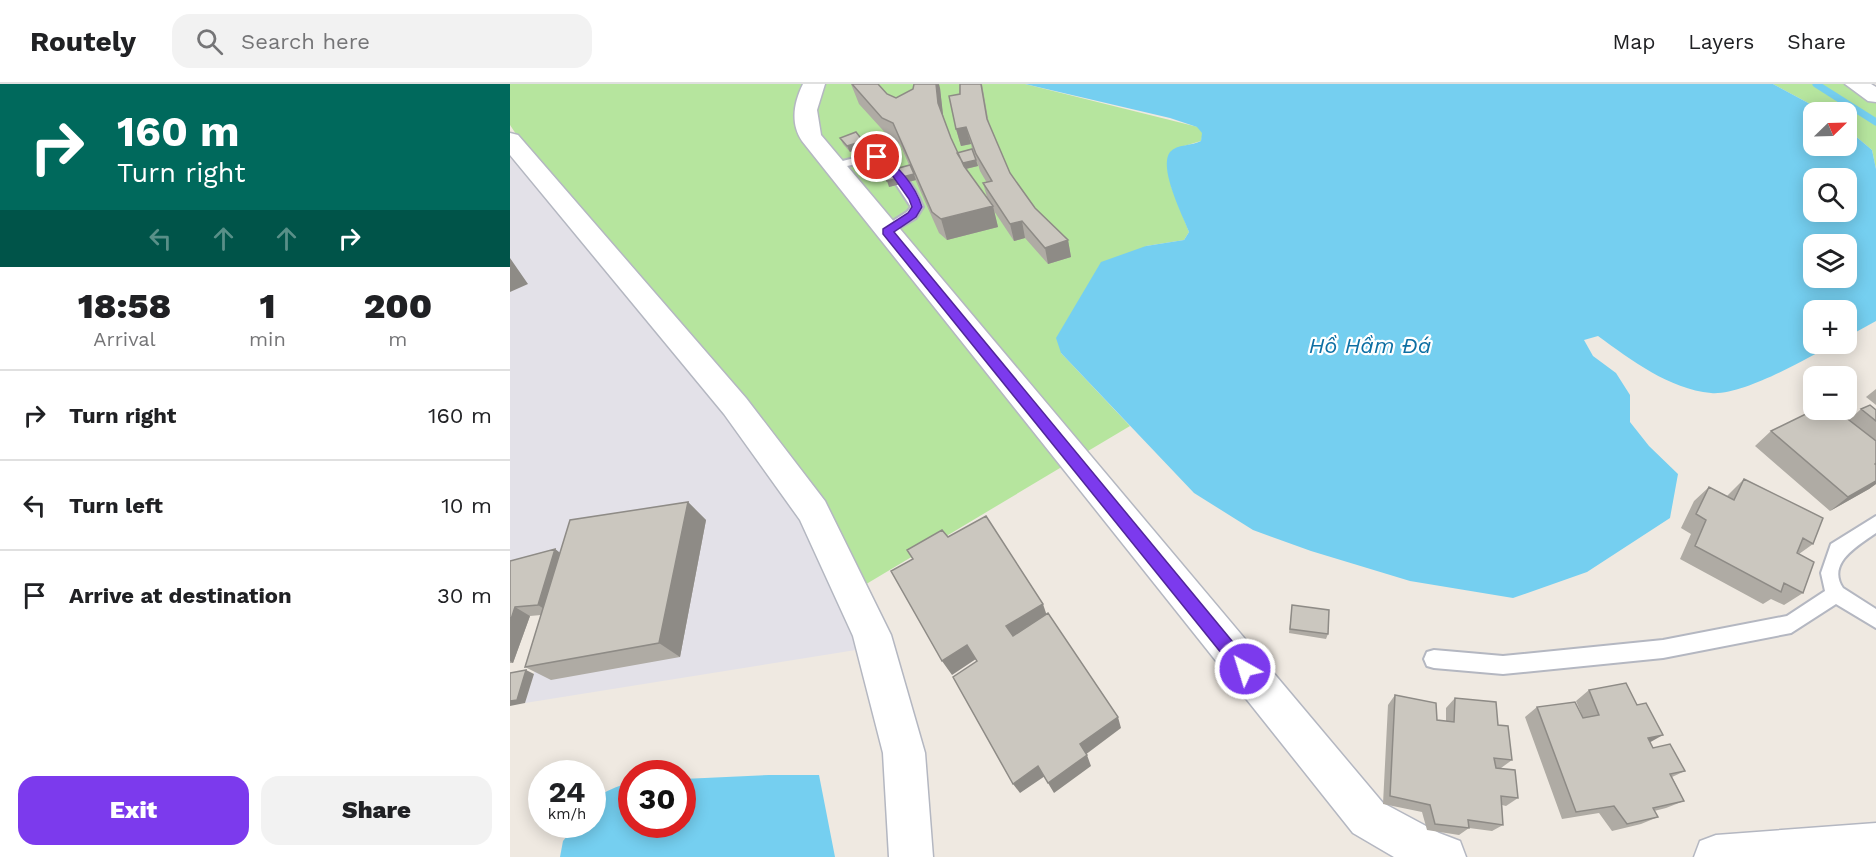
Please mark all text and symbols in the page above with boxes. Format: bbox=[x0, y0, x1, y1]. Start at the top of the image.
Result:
search box bbox=[172, 14, 592, 68]
text: Routely bbox=[30, 25, 136, 58]
icon: search bbox=[193, 25, 226, 58]
text: Search here bbox=[241, 29, 370, 54]
text: Map bbox=[1612, 29, 1655, 54]
text: Layers bbox=[1688, 29, 1754, 54]
text: Share bbox=[1787, 29, 1846, 54]
north arrow bbox=[1803, 102, 1857, 156]
map controls bbox=[1803, 102, 1857, 420]
text: 160 m bbox=[117, 107, 240, 156]
icon: right bbox=[18, 108, 96, 186]
pin bbox=[851, 131, 902, 182]
icon: arrive bbox=[860, 140, 893, 173]
text: Turn right bbox=[117, 157, 246, 189]
button: search bbox=[1803, 168, 1857, 222]
icon: left bbox=[144, 222, 177, 255]
icon: ahead bbox=[207, 222, 240, 255]
icon: ahead bbox=[270, 222, 303, 255]
icon: right bbox=[333, 222, 366, 255]
button: layers bbox=[1803, 234, 1857, 288]
text: 18:58 bbox=[78, 285, 171, 327]
text: 1 bbox=[259, 285, 275, 327]
text: 200 bbox=[364, 285, 432, 327]
button: + bbox=[1803, 300, 1857, 354]
text: Arrival bbox=[93, 327, 156, 351]
text: min bbox=[249, 327, 286, 351]
text: m bbox=[388, 327, 407, 351]
water label: Hồ Hầm Đá bbox=[1309, 333, 1431, 358]
button: − bbox=[1803, 366, 1857, 420]
icon: right bbox=[18, 399, 51, 432]
text: Turn right bbox=[69, 403, 176, 428]
text: 160 m bbox=[428, 403, 492, 428]
icon: left bbox=[18, 489, 51, 522]
text: Turn left bbox=[69, 493, 163, 518]
text: 10 m bbox=[441, 493, 492, 518]
icon: arrive bbox=[18, 579, 51, 612]
text: Arrive at destination bbox=[69, 583, 292, 608]
text: 30 m bbox=[437, 583, 492, 608]
position arrow bbox=[1213, 637, 1277, 701]
speed limit sign: 30 bbox=[618, 760, 696, 838]
text: 24 bbox=[549, 774, 585, 809]
button: Exit bbox=[18, 776, 249, 845]
button: Share bbox=[261, 776, 492, 845]
text: km/h bbox=[548, 805, 586, 823]

